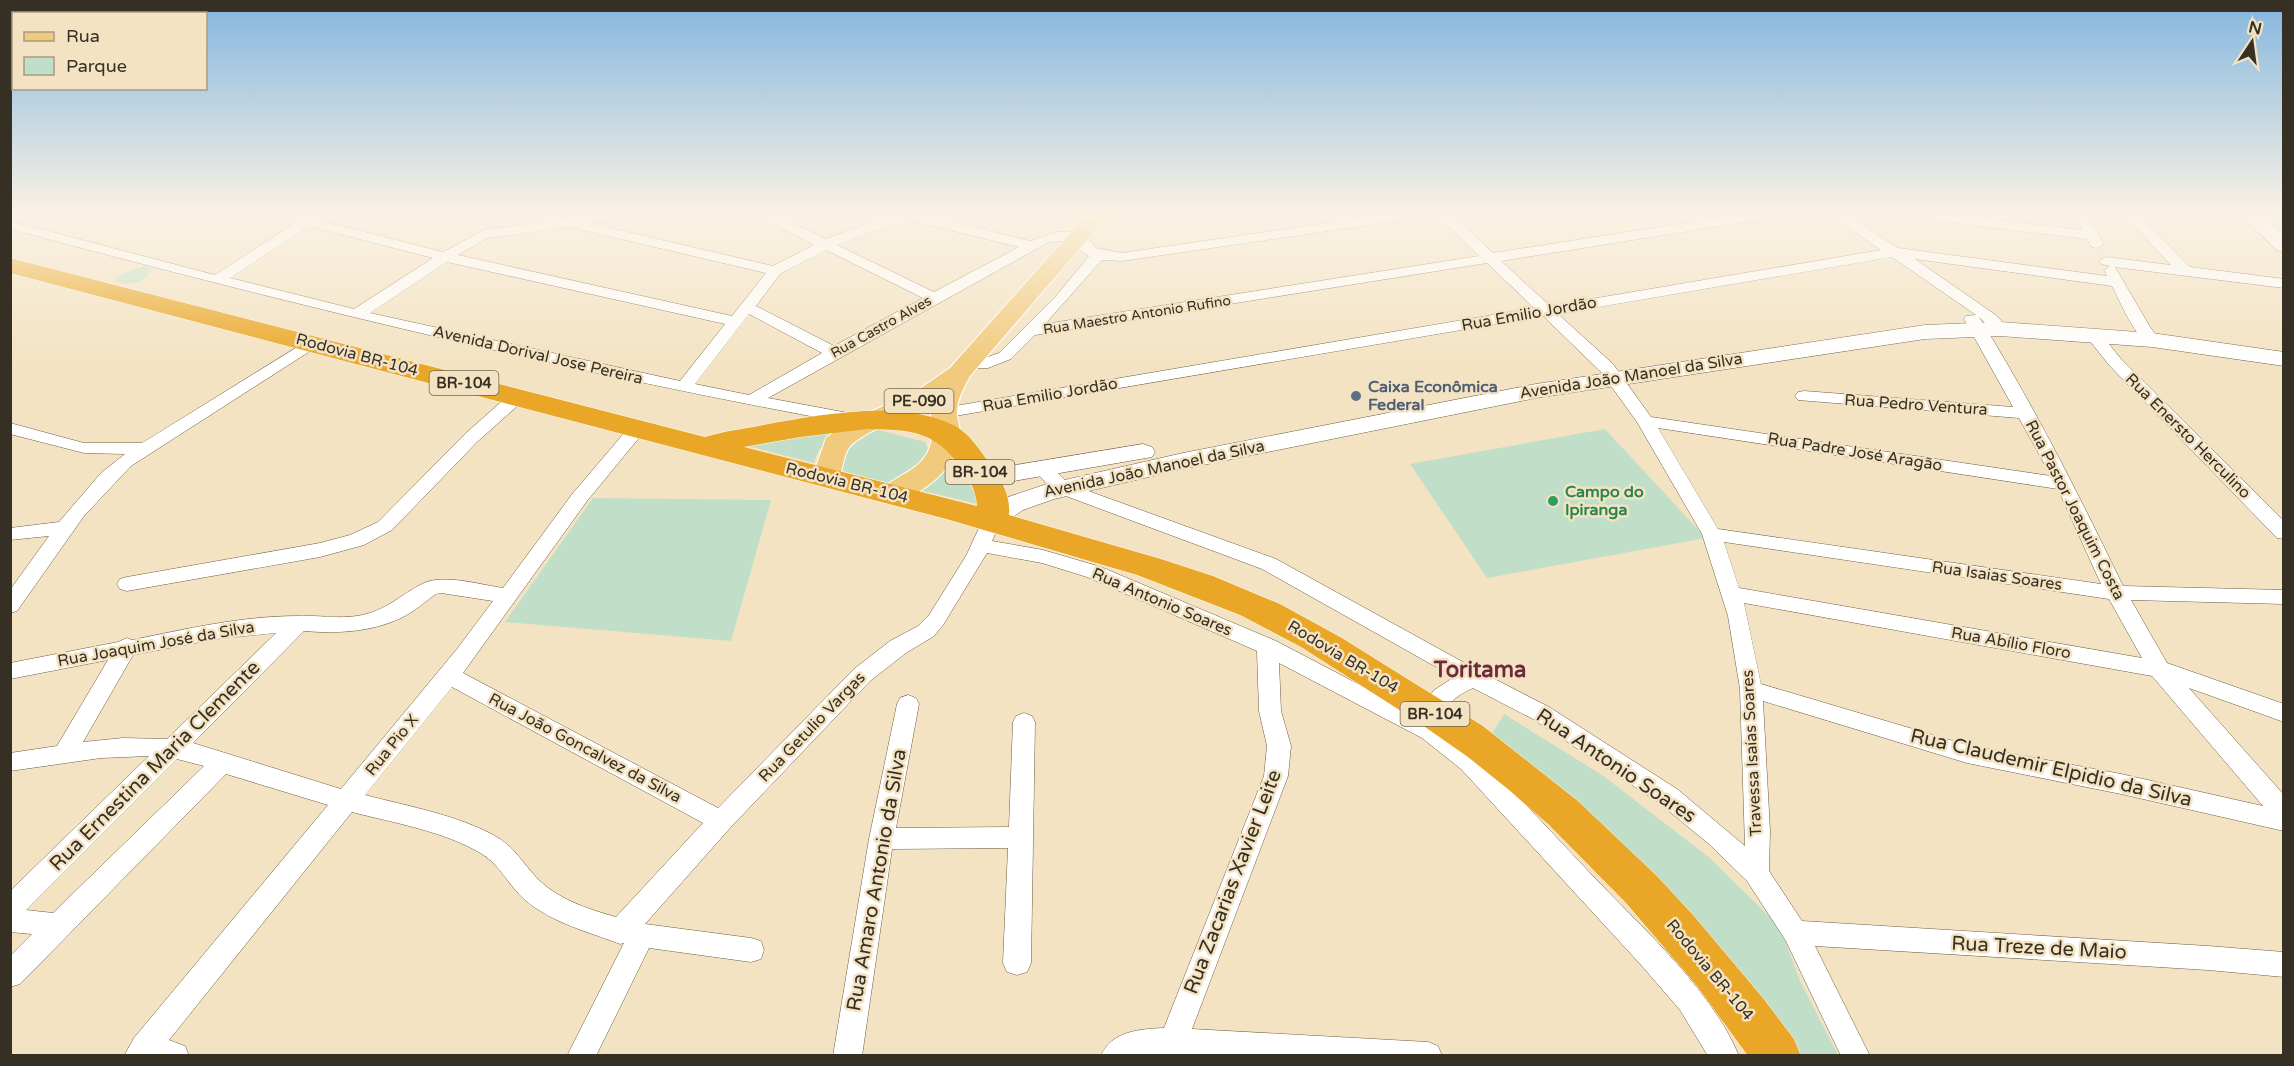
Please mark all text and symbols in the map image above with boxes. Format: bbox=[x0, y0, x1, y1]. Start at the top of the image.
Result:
legend bbox=[12, 12, 207, 90]
north arrow bbox=[2222, 12, 2282, 72]
text: N bbox=[2247, 17, 2264, 40]
text: Rua bbox=[66, 25, 100, 47]
text: Parque bbox=[66, 55, 127, 77]
street label: Rua Castro Alves bbox=[828, 292, 935, 362]
street label: Rua Maestro Antonio Rufino bbox=[1042, 292, 1232, 338]
street label: Rua Emilio Jordão bbox=[1460, 292, 1598, 336]
street label: Avenida Dorival Jose Pereira bbox=[431, 321, 645, 389]
street label: Rodovia BR-104 bbox=[294, 329, 420, 381]
street label: Avenida João Manoel da Silva bbox=[1518, 349, 1744, 403]
street label: Rua Enersto Herculino bbox=[2121, 369, 2255, 503]
road number: BR-104 bbox=[430, 371, 498, 395]
street label: Rua Emilio Jordão bbox=[981, 373, 1119, 417]
place label: Caixa Econômica Federal bbox=[1368, 377, 1498, 415]
road number: PE-090 bbox=[884, 389, 954, 413]
marker: Caixa Econômica Federal bbox=[1349, 389, 1363, 403]
street label: Rua Pedro Ventura bbox=[1844, 390, 1988, 420]
street label: Rua Pastor Joaquim Costa bbox=[2021, 417, 2129, 603]
street label: Rua Padre José Aragão bbox=[1766, 428, 1944, 476]
street label: Avenida João Manoel da Silva bbox=[1042, 436, 1266, 502]
street label: Rodovia BR-104 bbox=[784, 458, 910, 508]
road number: BR-104 bbox=[946, 460, 1014, 484]
place label: Campo do Ipiranga bbox=[1565, 482, 1644, 520]
marker: Campo do Ipiranga bbox=[1546, 494, 1560, 508]
street label: Rua Isaias Soares bbox=[1931, 557, 2063, 595]
street label: Rua Antonio Soares bbox=[1089, 563, 1235, 641]
street label: Rodovia BR-104 bbox=[1284, 616, 1402, 698]
street label: Rua Joaquim José da Silva bbox=[56, 617, 256, 671]
street label: Rua Abílio Floro bbox=[1950, 623, 2072, 663]
street label: Rua Ernestina Maria Clemente bbox=[45, 656, 265, 876]
district label: Toritama bbox=[1433, 657, 1526, 683]
street label: Rua Getulio Vargas bbox=[754, 668, 870, 786]
street label: Travessa Isaías Soares bbox=[1738, 669, 1766, 837]
street label: Rua João Goncalvez da Silva bbox=[485, 689, 685, 807]
road number: BR-104 bbox=[1400, 702, 1470, 726]
street label: Rua Antonio Soares bbox=[1531, 704, 1701, 828]
street label: Rua Pio X bbox=[361, 710, 423, 780]
street label: Rua Claudemir Elpidio da Silva bbox=[1908, 724, 2194, 812]
street label: Rua Amaro Antonio da Silva bbox=[842, 747, 912, 1013]
street label: Rua Zacarias Xavier Leite bbox=[1179, 767, 1287, 997]
street label: Rodovia BR-104 bbox=[1662, 915, 1758, 1025]
street label: Rua Treze de Maio bbox=[1951, 931, 2127, 965]

